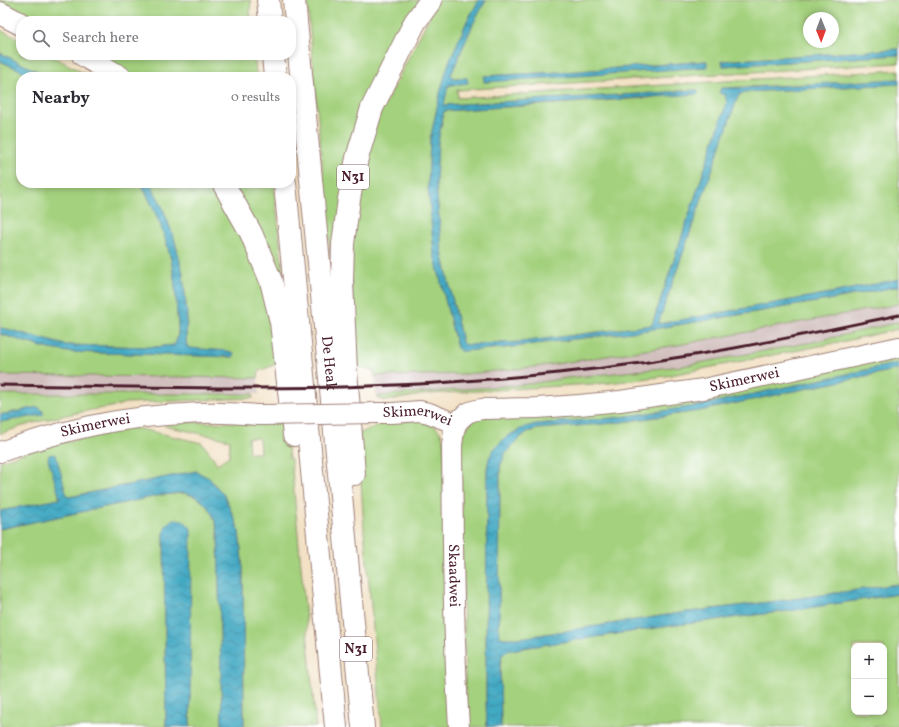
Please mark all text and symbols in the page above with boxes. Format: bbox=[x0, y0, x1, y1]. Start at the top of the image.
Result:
north arrow bbox=[803, 12, 839, 48]
search box bbox=[16, 16, 296, 60]
icon: search bbox=[30, 27, 52, 49]
text: Search here bbox=[62, 28, 139, 49]
text: Nearby bbox=[32, 87, 90, 110]
text: 0 results bbox=[231, 89, 280, 107]
road number: N31 bbox=[337, 165, 369, 189]
street label: De Heak bbox=[315, 335, 342, 392]
street label: Skimerwei bbox=[708, 362, 781, 398]
street label: Skimerwei bbox=[383, 400, 455, 432]
street label: Skimerwei bbox=[58, 409, 132, 443]
street label: Skaadwei bbox=[442, 544, 465, 607]
road number: N31 bbox=[340, 637, 372, 661]
map controls bbox=[851, 643, 887, 715]
button: + bbox=[851, 643, 887, 679]
button: − bbox=[851, 679, 887, 715]

